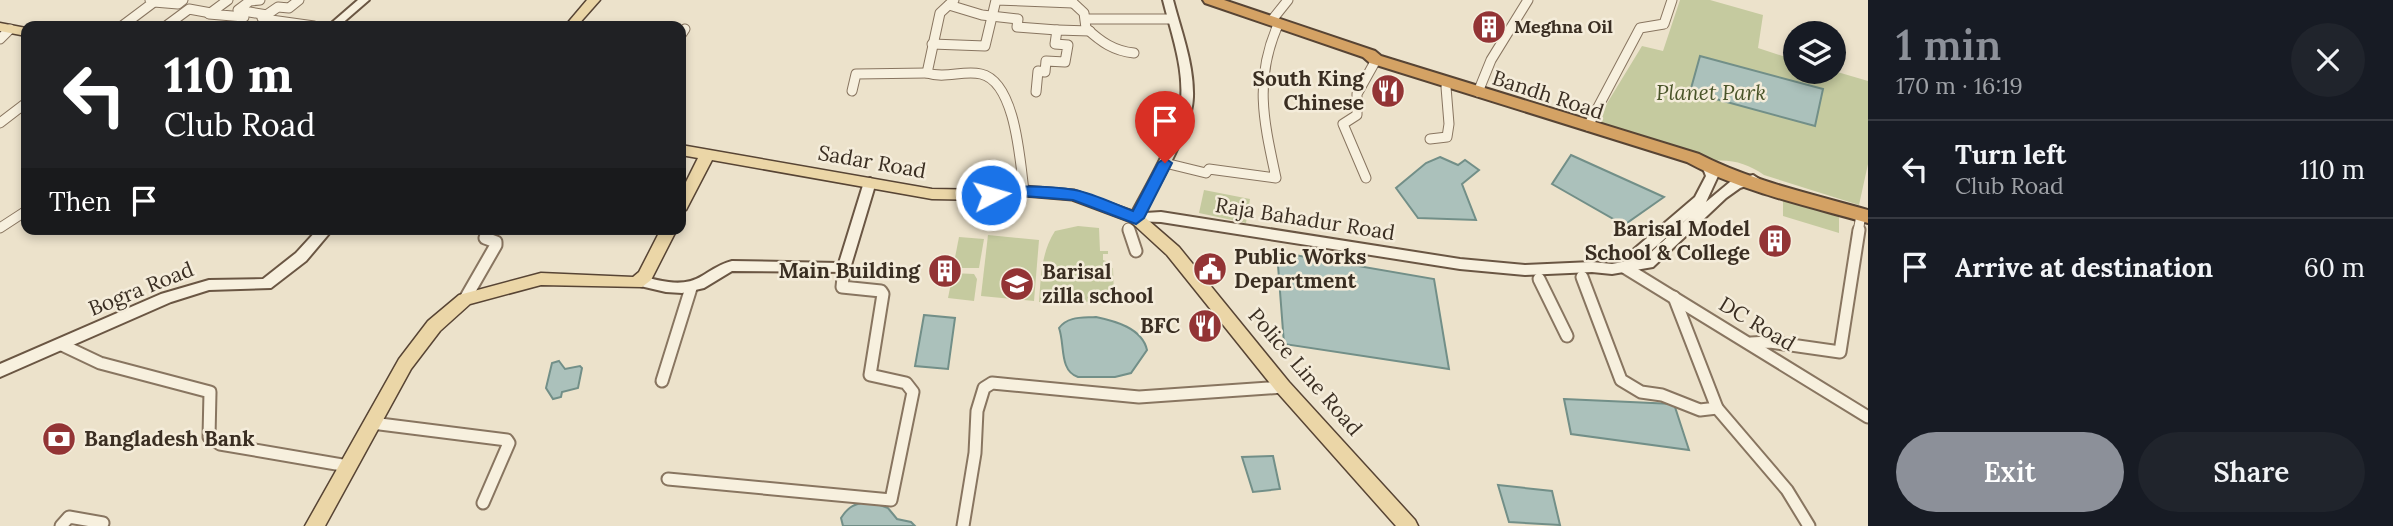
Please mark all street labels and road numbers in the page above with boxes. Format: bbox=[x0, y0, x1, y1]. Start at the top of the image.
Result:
street label: Bandh Road bbox=[1489, 64, 1608, 125]
street label: Sadar Road bbox=[816, 139, 928, 184]
street label: Raja Bahadur Road bbox=[1213, 191, 1397, 246]
street label: Bogra Road bbox=[84, 255, 197, 322]
street label: DC Road bbox=[1714, 290, 1800, 357]
street label: Police Line Road bbox=[1242, 302, 1368, 441]

